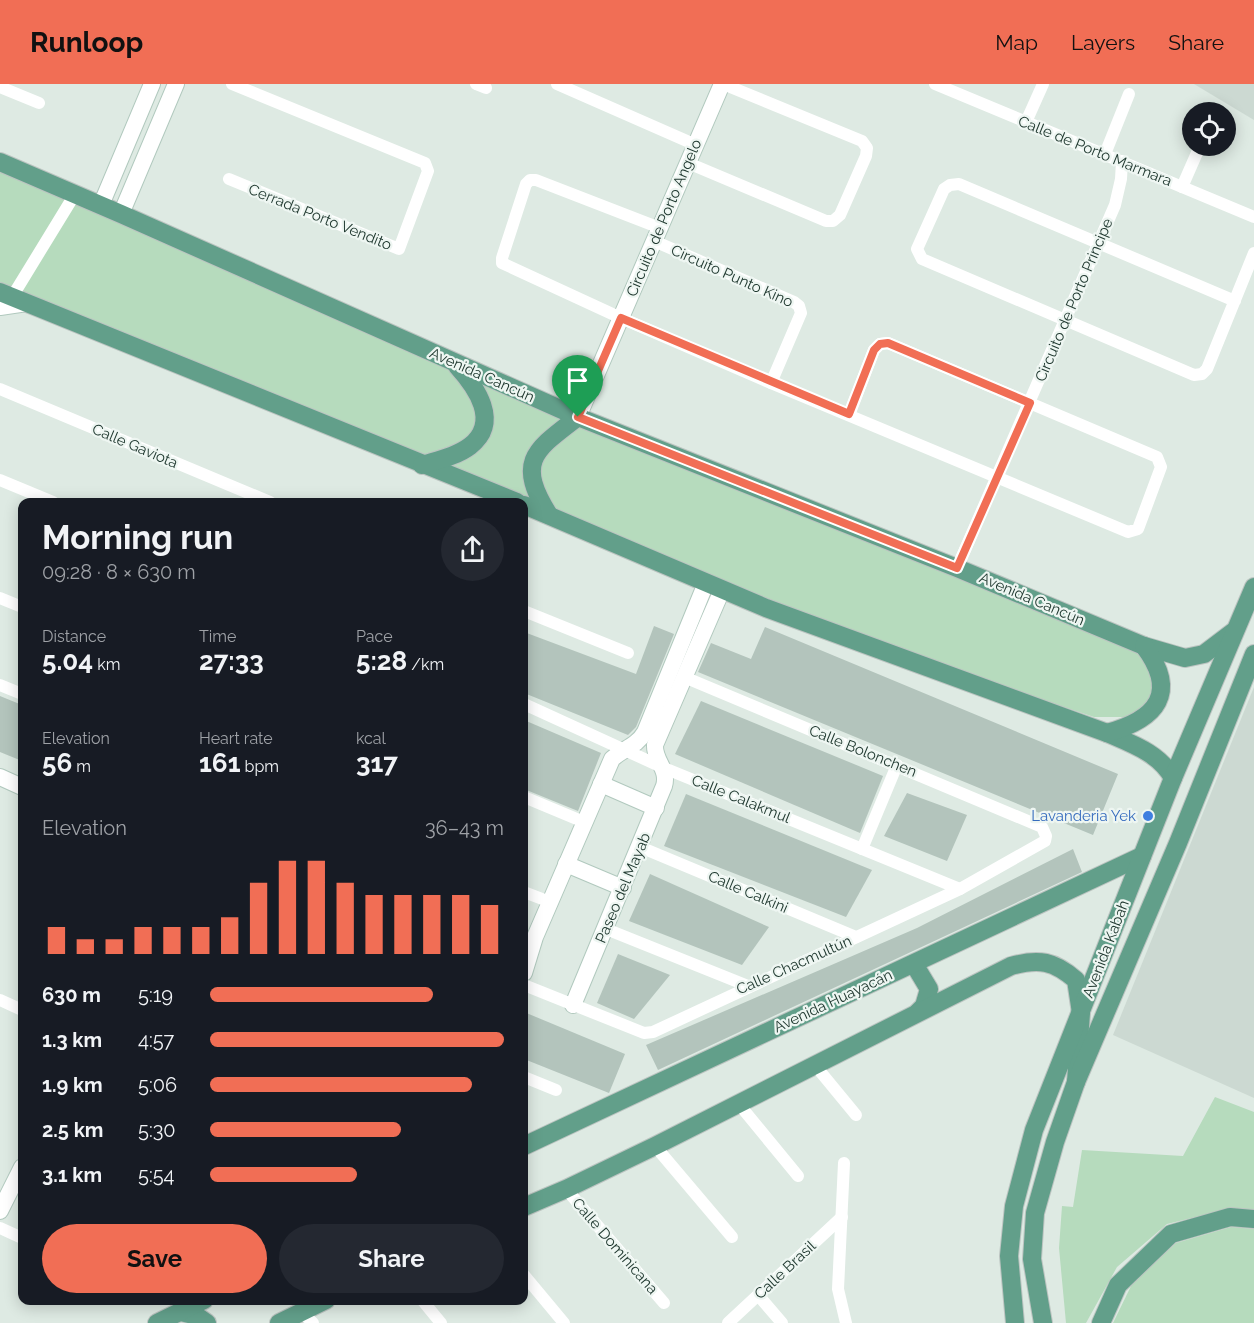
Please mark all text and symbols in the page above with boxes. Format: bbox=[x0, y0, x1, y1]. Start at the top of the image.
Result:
text: Runloop bbox=[30, 26, 143, 59]
text: Map bbox=[995, 30, 1038, 55]
text: Layers bbox=[1071, 30, 1135, 55]
text: Share bbox=[1168, 30, 1224, 55]
map controls bbox=[1182, 102, 1236, 156]
button: locate bbox=[1182, 102, 1236, 156]
street label: Calle de Porto Marmara bbox=[1016, 112, 1174, 190]
street label: Circuito de Porto Angelo bbox=[623, 137, 705, 299]
street label: Cerrada Porto Vendito bbox=[246, 180, 394, 254]
street label: Circuito de Porto Principe bbox=[1031, 215, 1117, 384]
street label: Circuito Punto Kino bbox=[668, 241, 796, 311]
street label: Avenida Cancún bbox=[427, 344, 537, 406]
pin bbox=[552, 355, 603, 417]
icon: arrive bbox=[561, 364, 594, 397]
street label: Calle Gaviota bbox=[89, 420, 181, 472]
text: Morning run bbox=[42, 518, 233, 557]
button: share bbox=[441, 518, 504, 581]
text: 09:28 · 8 × 630 m bbox=[42, 560, 196, 584]
street label: Avenida Cancún bbox=[977, 569, 1087, 629]
text: Distance bbox=[42, 627, 106, 646]
text: Time bbox=[199, 627, 236, 646]
text: Pace bbox=[356, 627, 393, 646]
text: 5.04 bbox=[42, 646, 93, 676]
text: 27:33 bbox=[199, 646, 264, 676]
text: 5:28 bbox=[356, 646, 407, 676]
text: km bbox=[93, 655, 120, 674]
text: /km bbox=[407, 655, 444, 674]
street label: Calle Bolonchen bbox=[807, 721, 919, 781]
text: Elevation bbox=[42, 729, 110, 748]
text: Heart rate bbox=[199, 729, 273, 748]
text: kcal bbox=[356, 729, 386, 748]
text: 56 bbox=[42, 748, 72, 778]
text: 161 bbox=[199, 748, 240, 778]
text: 317 bbox=[356, 748, 398, 778]
text: m bbox=[72, 757, 91, 776]
text: bpm bbox=[240, 757, 279, 776]
street label: Calle Calakmul bbox=[689, 771, 794, 827]
place label: Lavanderia Yek bbox=[1031, 807, 1136, 825]
marker: Lavanderia Yek bbox=[1141, 809, 1155, 823]
text: Elevation bbox=[42, 816, 127, 840]
text: 36–43 m bbox=[425, 816, 504, 840]
street label: Paseo del Mayab bbox=[592, 830, 654, 946]
street label: Calle Calkini bbox=[705, 867, 791, 917]
street label: Avenida Kabah bbox=[1079, 897, 1133, 1001]
street label: Calle Chacmultún bbox=[734, 932, 854, 998]
street label: Avenida Huayacán bbox=[771, 966, 895, 1036]
text: 630 m bbox=[42, 983, 101, 1007]
text: 5:19 bbox=[138, 983, 173, 1007]
text: 1.3 km bbox=[42, 1028, 102, 1052]
text: 4:57 bbox=[138, 1028, 174, 1052]
text: 1.9 km bbox=[42, 1073, 103, 1097]
text: 5:06 bbox=[138, 1073, 177, 1097]
text: 2.5 km bbox=[42, 1118, 103, 1142]
text: 5:30 bbox=[138, 1118, 176, 1142]
text: 3.1 km bbox=[42, 1163, 102, 1187]
text: 5:54 bbox=[138, 1163, 174, 1187]
street label: Calle Dominicana bbox=[568, 1194, 662, 1298]
button: Save bbox=[42, 1224, 267, 1293]
button: Share bbox=[279, 1224, 504, 1293]
street label: Calle Brasil bbox=[751, 1236, 820, 1303]

